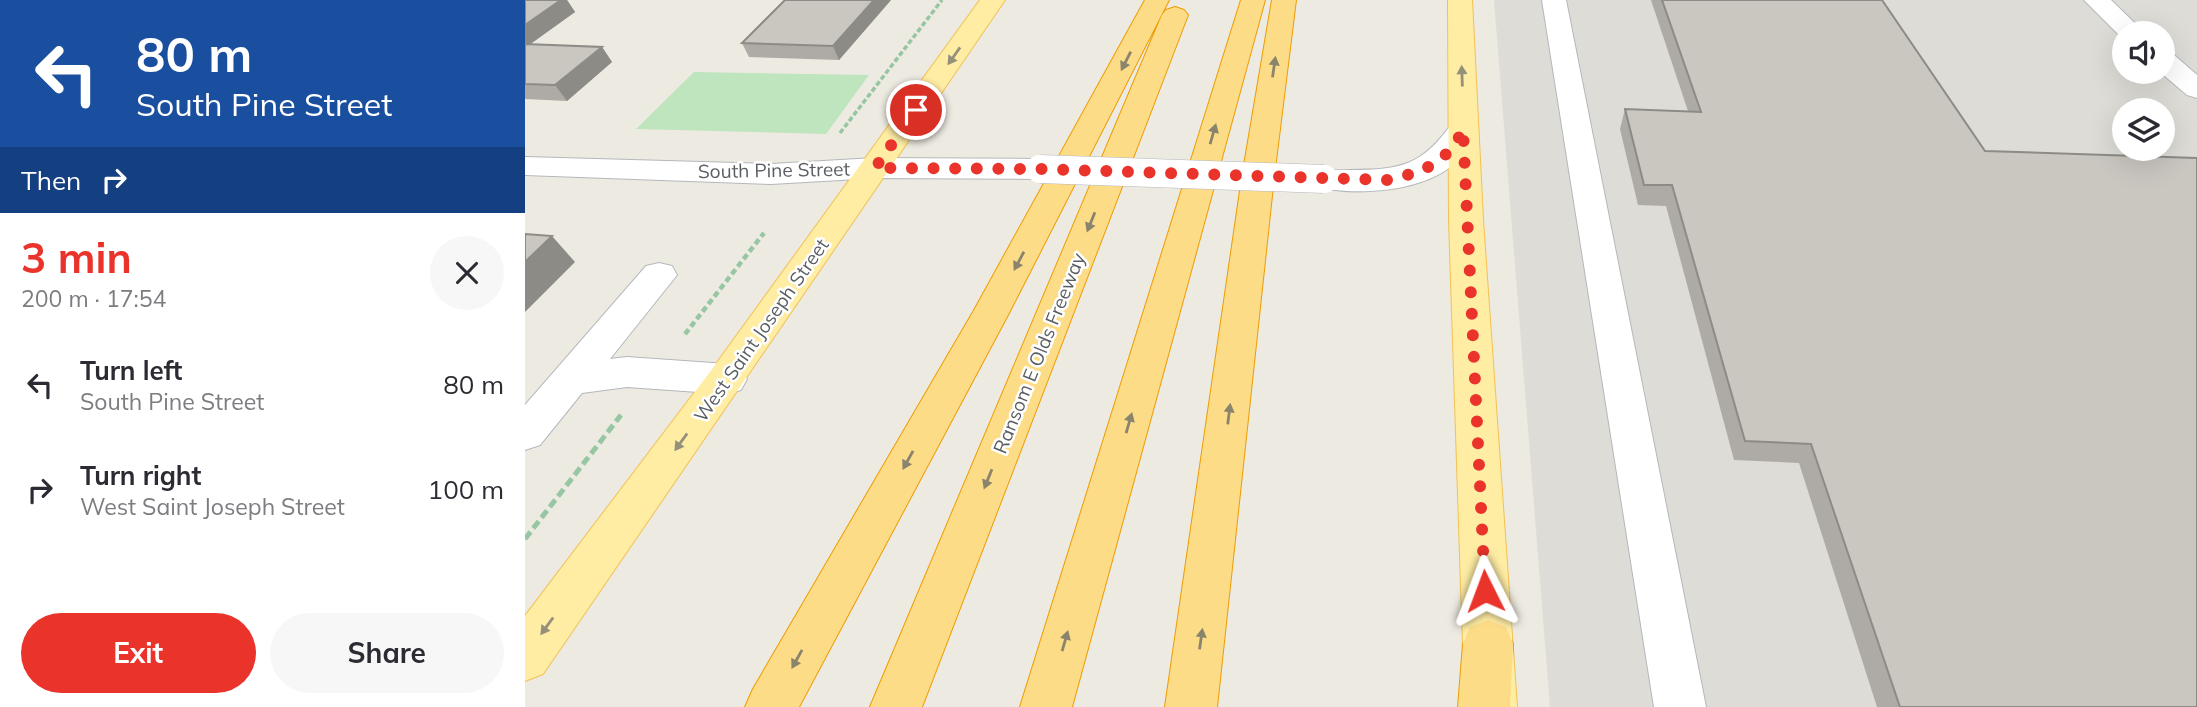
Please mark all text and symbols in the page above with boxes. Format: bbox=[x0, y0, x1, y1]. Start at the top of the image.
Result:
map controls bbox=[2112, 21, 2175, 161]
button: sound bbox=[2112, 21, 2175, 84]
text: 80 m bbox=[136, 23, 252, 84]
icon: left bbox=[21, 28, 112, 119]
one-way arrow bbox=[947, 47, 961, 65]
one-way arrow bbox=[1121, 51, 1132, 71]
one-way arrow bbox=[1269, 56, 1280, 78]
one-way arrow bbox=[1456, 65, 1468, 87]
pin bbox=[886, 80, 946, 140]
text: South Pine Street bbox=[136, 84, 392, 124]
icon: arrive bbox=[897, 91, 935, 129]
button: layers bbox=[2112, 98, 2175, 161]
one-way arrow bbox=[1209, 123, 1219, 144]
street label: South Pine Street bbox=[698, 157, 851, 183]
icon: right bbox=[95, 161, 133, 199]
text: Then bbox=[21, 164, 81, 197]
one-way arrow bbox=[1086, 212, 1097, 233]
text: 3 min bbox=[21, 231, 132, 284]
street label: West Saint Joseph Street bbox=[688, 233, 834, 426]
button: close bbox=[430, 236, 504, 310]
street label: Ransom E Olds Freeway bbox=[988, 249, 1090, 457]
one-way arrow bbox=[1013, 251, 1024, 271]
text: 200 m · 17:54 bbox=[21, 284, 166, 313]
text: Turn left bbox=[80, 354, 182, 387]
icon: left bbox=[21, 366, 59, 404]
text: 80 m bbox=[443, 368, 504, 401]
text: South Pine Street bbox=[80, 387, 264, 416]
one-way arrow bbox=[1224, 403, 1235, 425]
one-way arrow bbox=[1124, 412, 1134, 433]
one-way arrow bbox=[675, 433, 689, 451]
one-way arrow bbox=[902, 450, 914, 470]
text: Turn right bbox=[80, 459, 201, 492]
one-way arrow bbox=[983, 469, 994, 490]
icon: right bbox=[21, 471, 59, 509]
text: 100 m bbox=[428, 473, 504, 506]
text: West Saint Joseph Street bbox=[80, 492, 345, 521]
position arrow bbox=[1448, 554, 1522, 628]
button: Exit bbox=[21, 613, 256, 693]
button: Share bbox=[270, 613, 504, 693]
one-way arrow bbox=[541, 617, 555, 635]
one-way arrow bbox=[1195, 628, 1206, 650]
one-way arrow bbox=[1061, 631, 1071, 652]
one-way arrow bbox=[791, 649, 803, 668]

